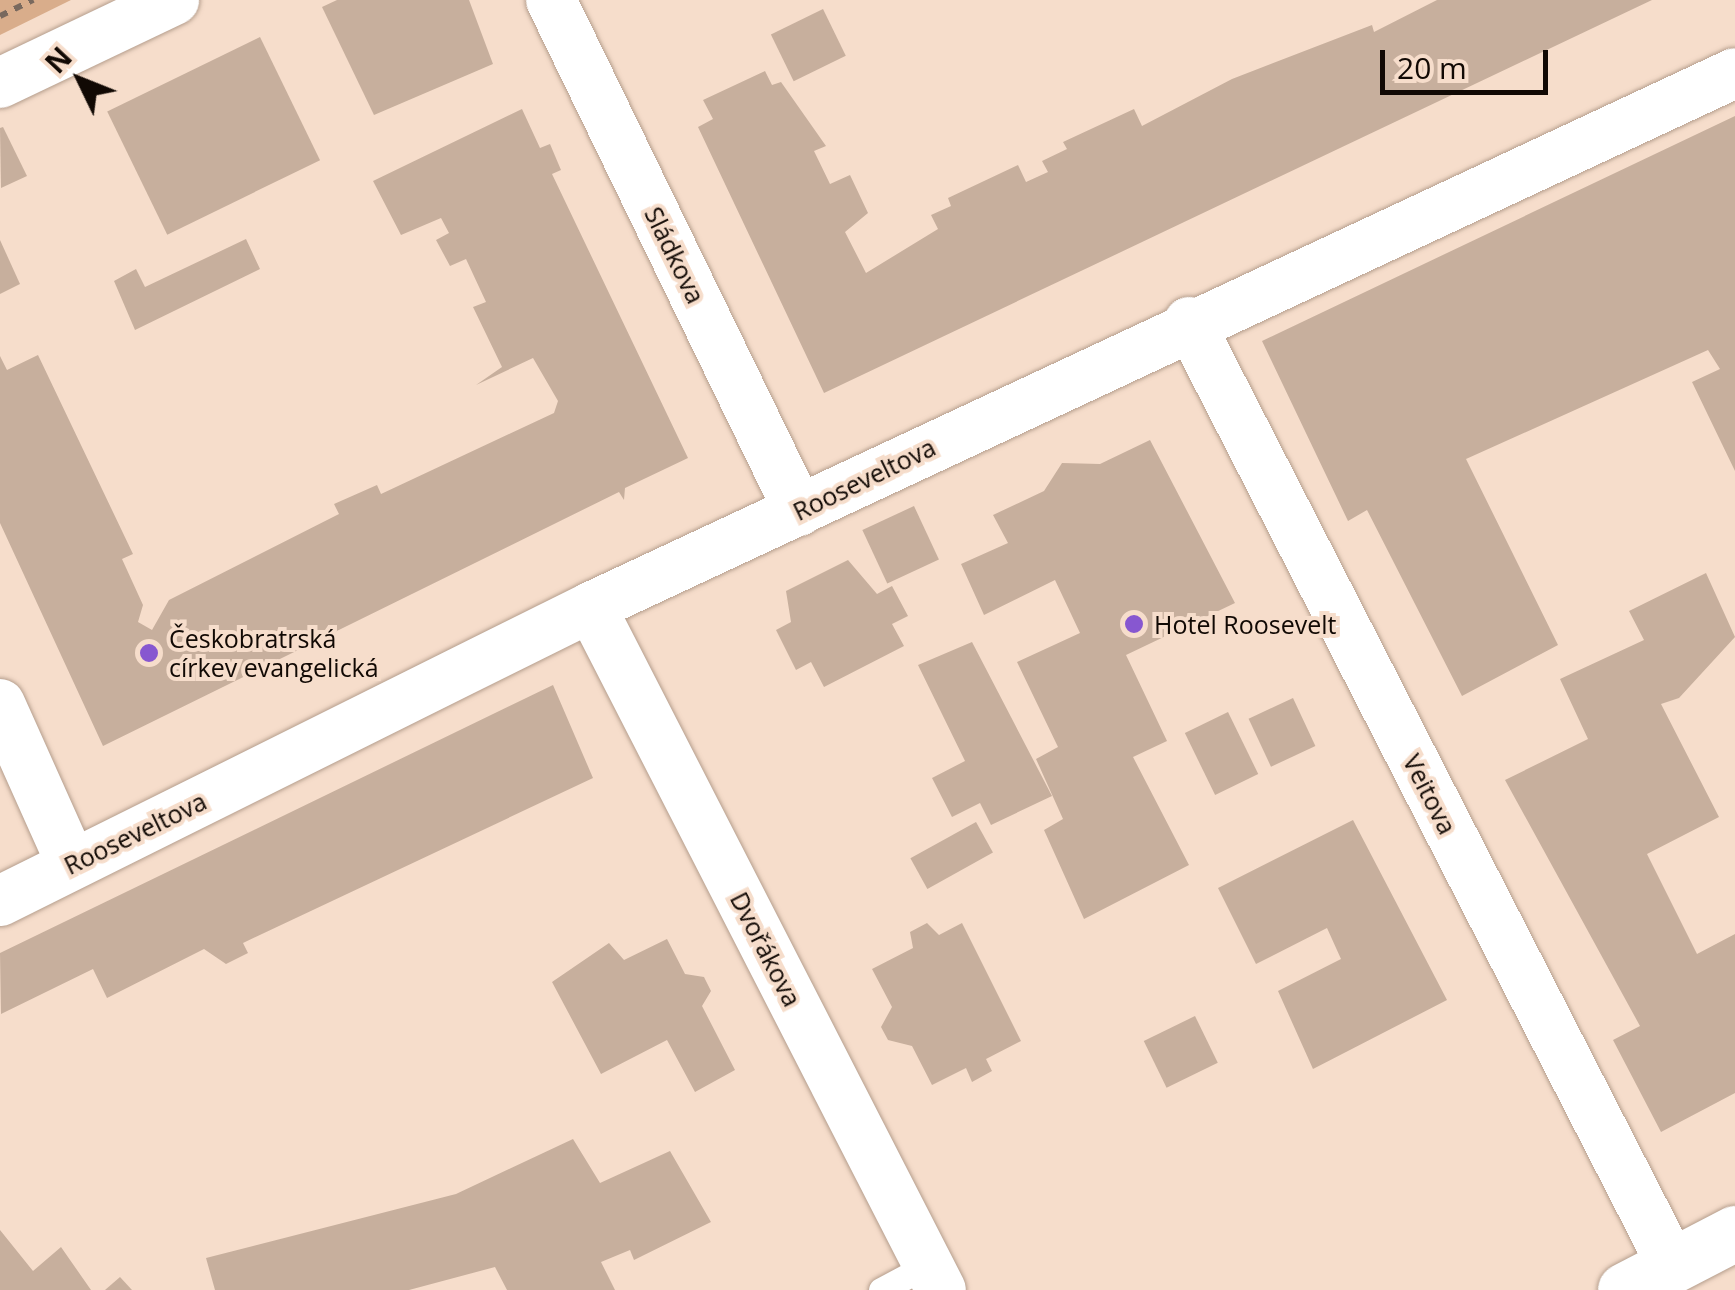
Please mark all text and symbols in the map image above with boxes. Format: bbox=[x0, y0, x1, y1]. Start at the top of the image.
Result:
north arrow bbox=[30, 30, 130, 130]
scale bar bbox=[1385, 30, 1552, 92]
text: N bbox=[36, 38, 80, 81]
text: 20 m bbox=[1397, 47, 1467, 88]
street label: Sládkova bbox=[639, 202, 711, 308]
street label: Rooseveltova bbox=[788, 432, 940, 526]
place label: Hotel Roosevelt bbox=[1154, 609, 1336, 639]
marker: Hotel Roosevelt bbox=[1123, 613, 1145, 635]
place label: Českobratrská církev evangelická bbox=[169, 624, 379, 683]
marker: Českobratrská církev evangelická bbox=[138, 642, 160, 664]
street label: Veitova bbox=[1397, 749, 1463, 839]
street label: Rooseveltova bbox=[59, 786, 211, 880]
street label: Dvořákova bbox=[724, 887, 808, 1011]

